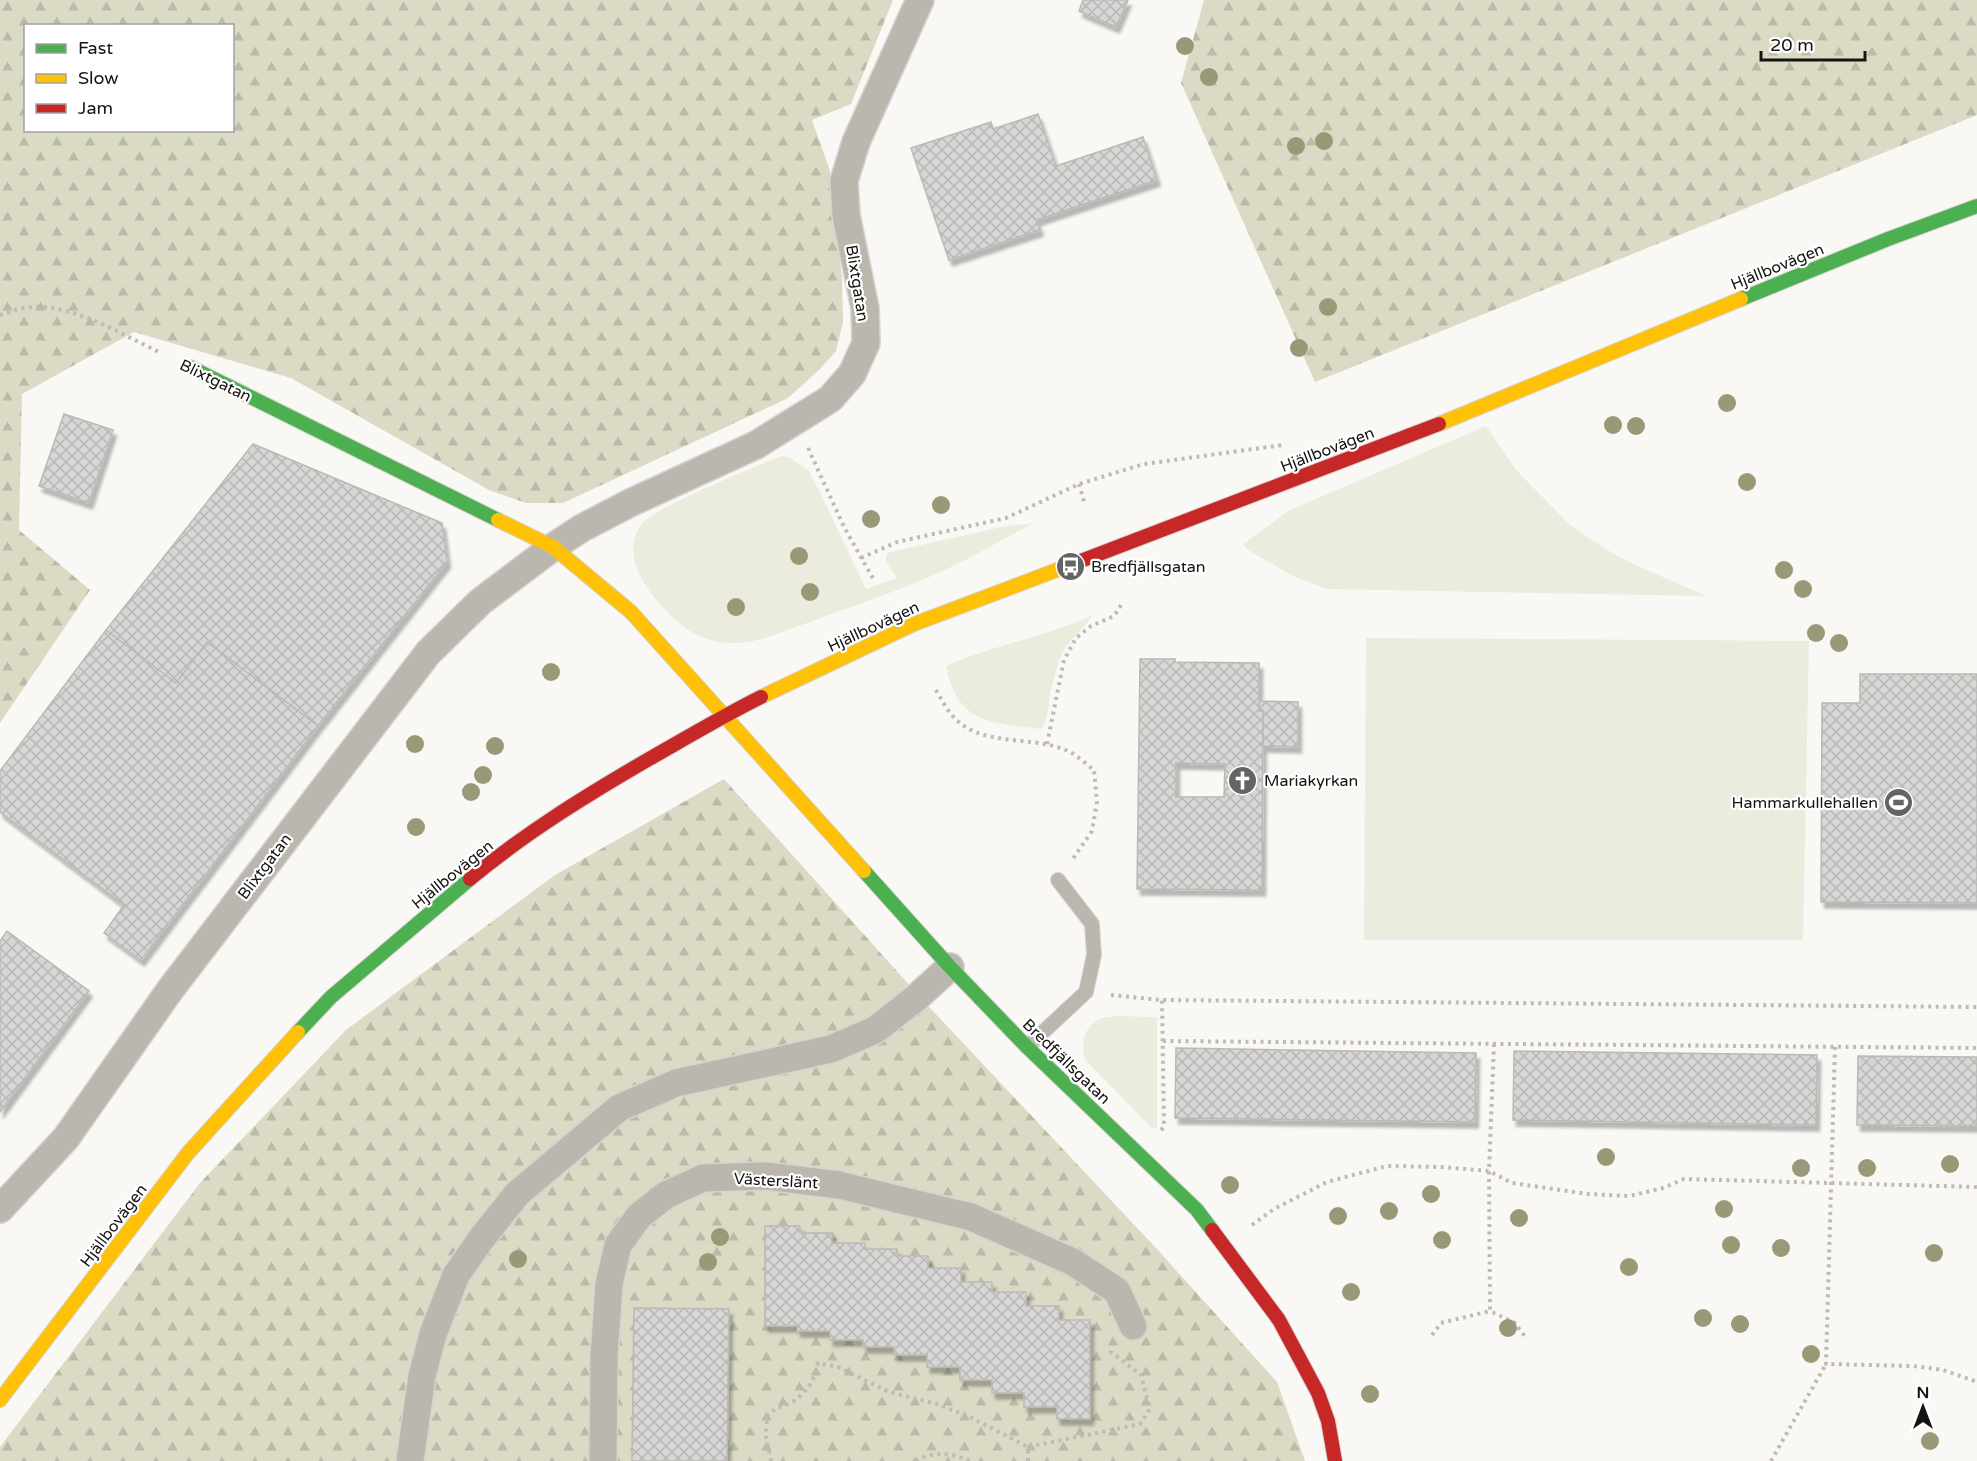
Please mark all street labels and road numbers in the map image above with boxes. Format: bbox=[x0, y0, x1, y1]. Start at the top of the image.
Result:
street label: Hjällbovägen bbox=[1728, 239, 1827, 295]
street label: Blixtgatan bbox=[841, 243, 873, 323]
street label: Blixtgatan bbox=[176, 355, 255, 407]
street label: Hjällbovägen bbox=[1278, 423, 1377, 477]
street label: Hjällbovägen bbox=[824, 597, 922, 657]
street label: Blixtgatan bbox=[234, 830, 296, 904]
street label: Hjällbovägen bbox=[408, 836, 497, 914]
street label: Bredfjällsgatan bbox=[1018, 1015, 1114, 1109]
street label: Västerslänt bbox=[733, 1169, 819, 1193]
street label: Hjällbovägen bbox=[76, 1180, 152, 1271]

